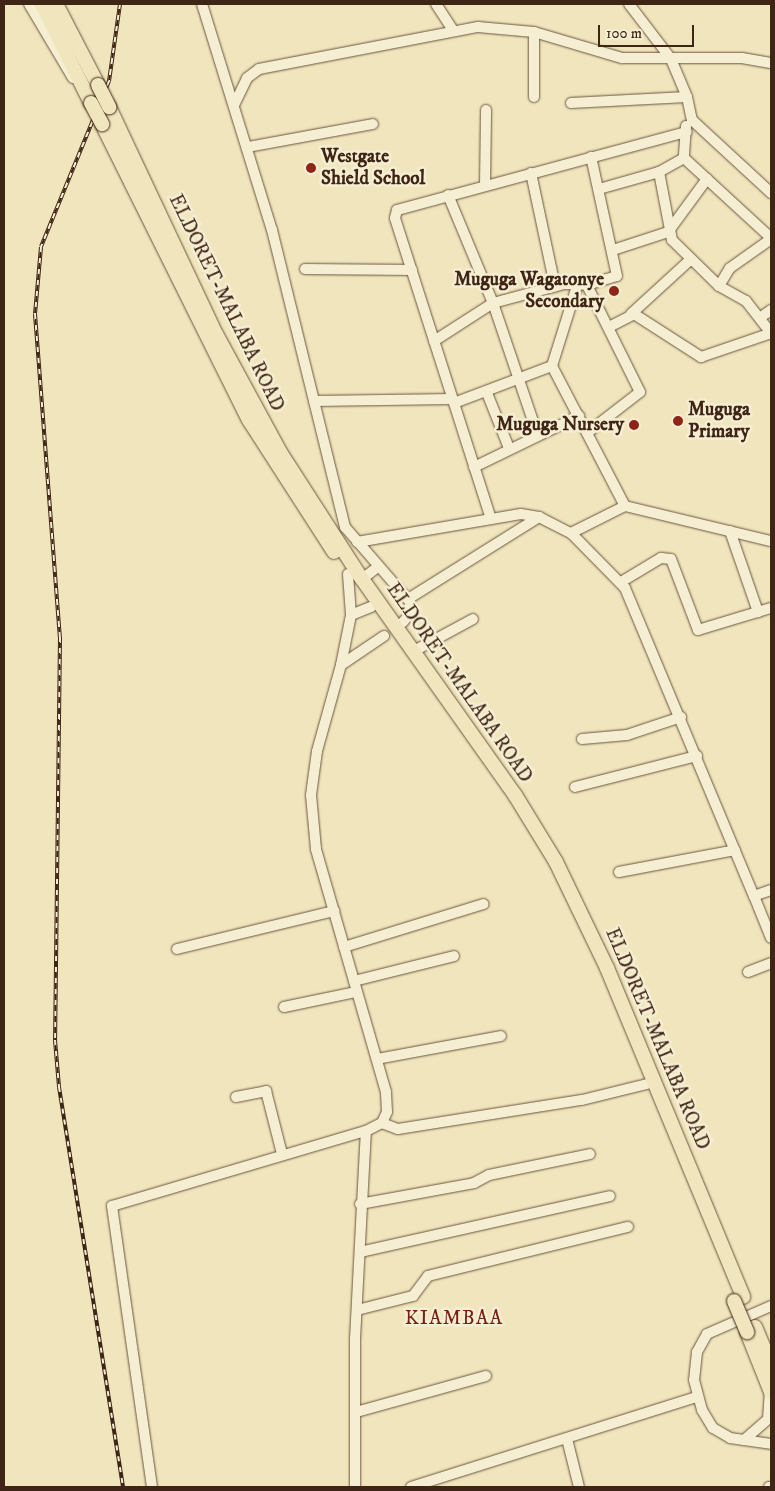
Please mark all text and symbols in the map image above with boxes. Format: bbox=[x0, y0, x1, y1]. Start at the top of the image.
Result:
scale bar bbox=[600, 15, 696, 47]
text: 100 m bbox=[606, 24, 642, 43]
place label: Westgate Shield School bbox=[321, 146, 425, 190]
marker: Westgate Shield School bbox=[305, 162, 317, 174]
street label: ELDORET-MALABA ROAD bbox=[163, 191, 289, 415]
place label: Muguga Wagatonye Secondary bbox=[454, 269, 604, 313]
marker: Muguga Wagatonye Secondary bbox=[608, 285, 620, 297]
place label: Muguga Primary bbox=[688, 399, 750, 443]
place label: Muguga Nursery bbox=[496, 414, 624, 436]
marker: Muguga Primary bbox=[672, 415, 684, 427]
marker: Muguga Nursery bbox=[628, 419, 640, 431]
street label: ELDORET-MALABA ROAD bbox=[381, 579, 537, 787]
street label: ELDORET-MALABA ROAD bbox=[600, 925, 714, 1153]
district label: KIAMBAA bbox=[404, 1306, 504, 1330]

